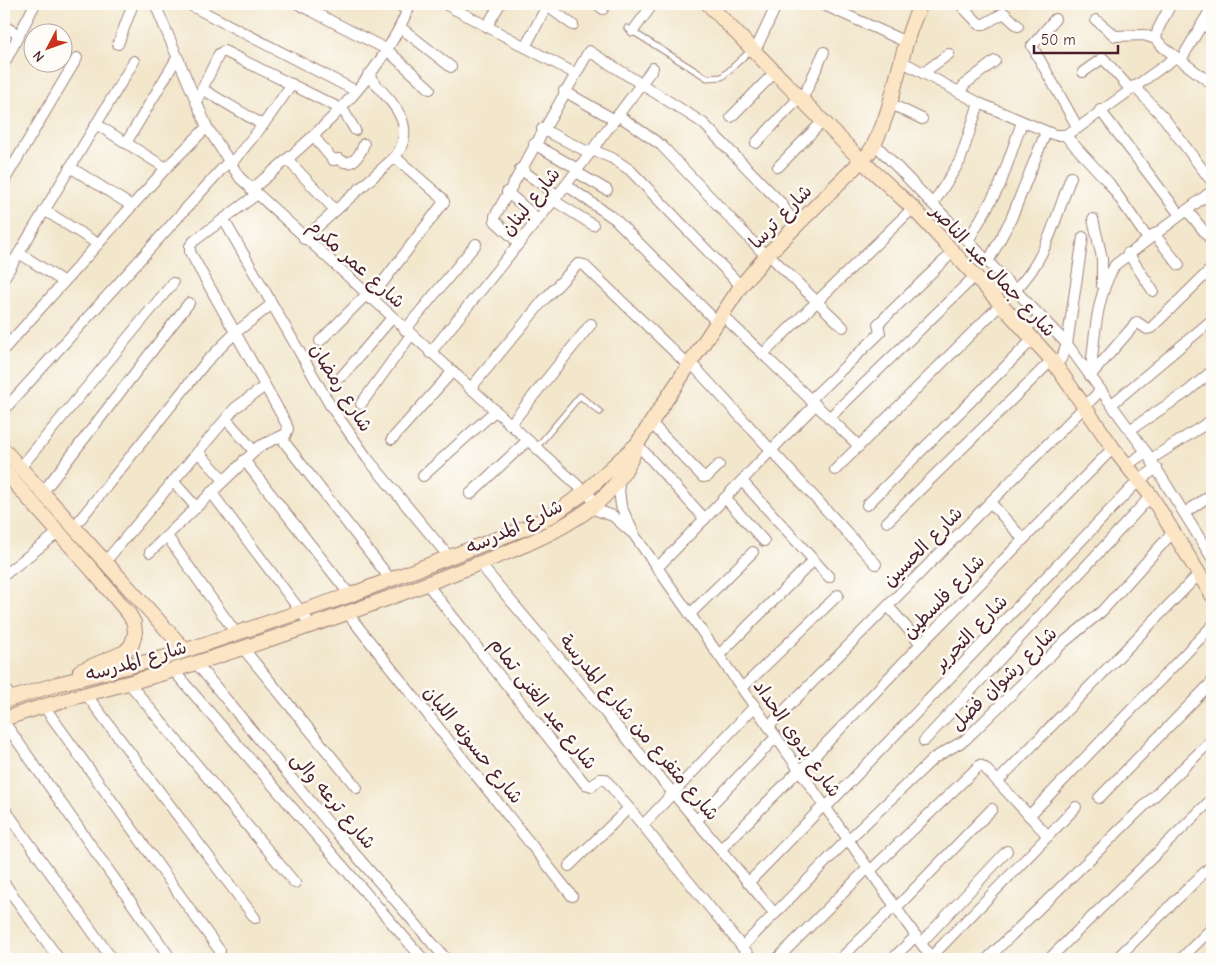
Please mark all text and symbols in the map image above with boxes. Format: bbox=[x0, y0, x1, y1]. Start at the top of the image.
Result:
north arrow bbox=[22, 22, 72, 72]
scale bar bbox=[1034, 22, 1117, 54]
text: 50 m bbox=[1041, 31, 1076, 49]
text: N bbox=[29, 47, 48, 65]
street label: شارع لبنان bbox=[497, 163, 567, 241]
street label: شارع ترسا bbox=[745, 180, 818, 255]
street label: شارع جمال عبد الناصر bbox=[923, 199, 1060, 343]
street label: شارع عمر مكرم bbox=[301, 215, 409, 315]
street label: شارع رمضان bbox=[304, 339, 377, 437]
street label: شارع المدرسه bbox=[463, 495, 567, 561]
street label: شارع الحسين bbox=[878, 502, 969, 593]
street label: شارع فلسطين bbox=[898, 550, 991, 645]
street label: شارع التحرير bbox=[928, 590, 1014, 678]
street label: شارع رشوان فضل bbox=[946, 622, 1063, 737]
street label: شارع متفرع من شارع المدرسة bbox=[553, 630, 723, 826]
street label: شارع عبد الغنى تمام bbox=[483, 633, 601, 776]
street label: شارع المدرسه bbox=[83, 636, 190, 688]
street label: شارع بدوى الحداد bbox=[747, 676, 846, 802]
street label: شارع حسونه اللبان bbox=[417, 681, 528, 809]
street label: شارع ترعه والى bbox=[285, 748, 380, 855]

